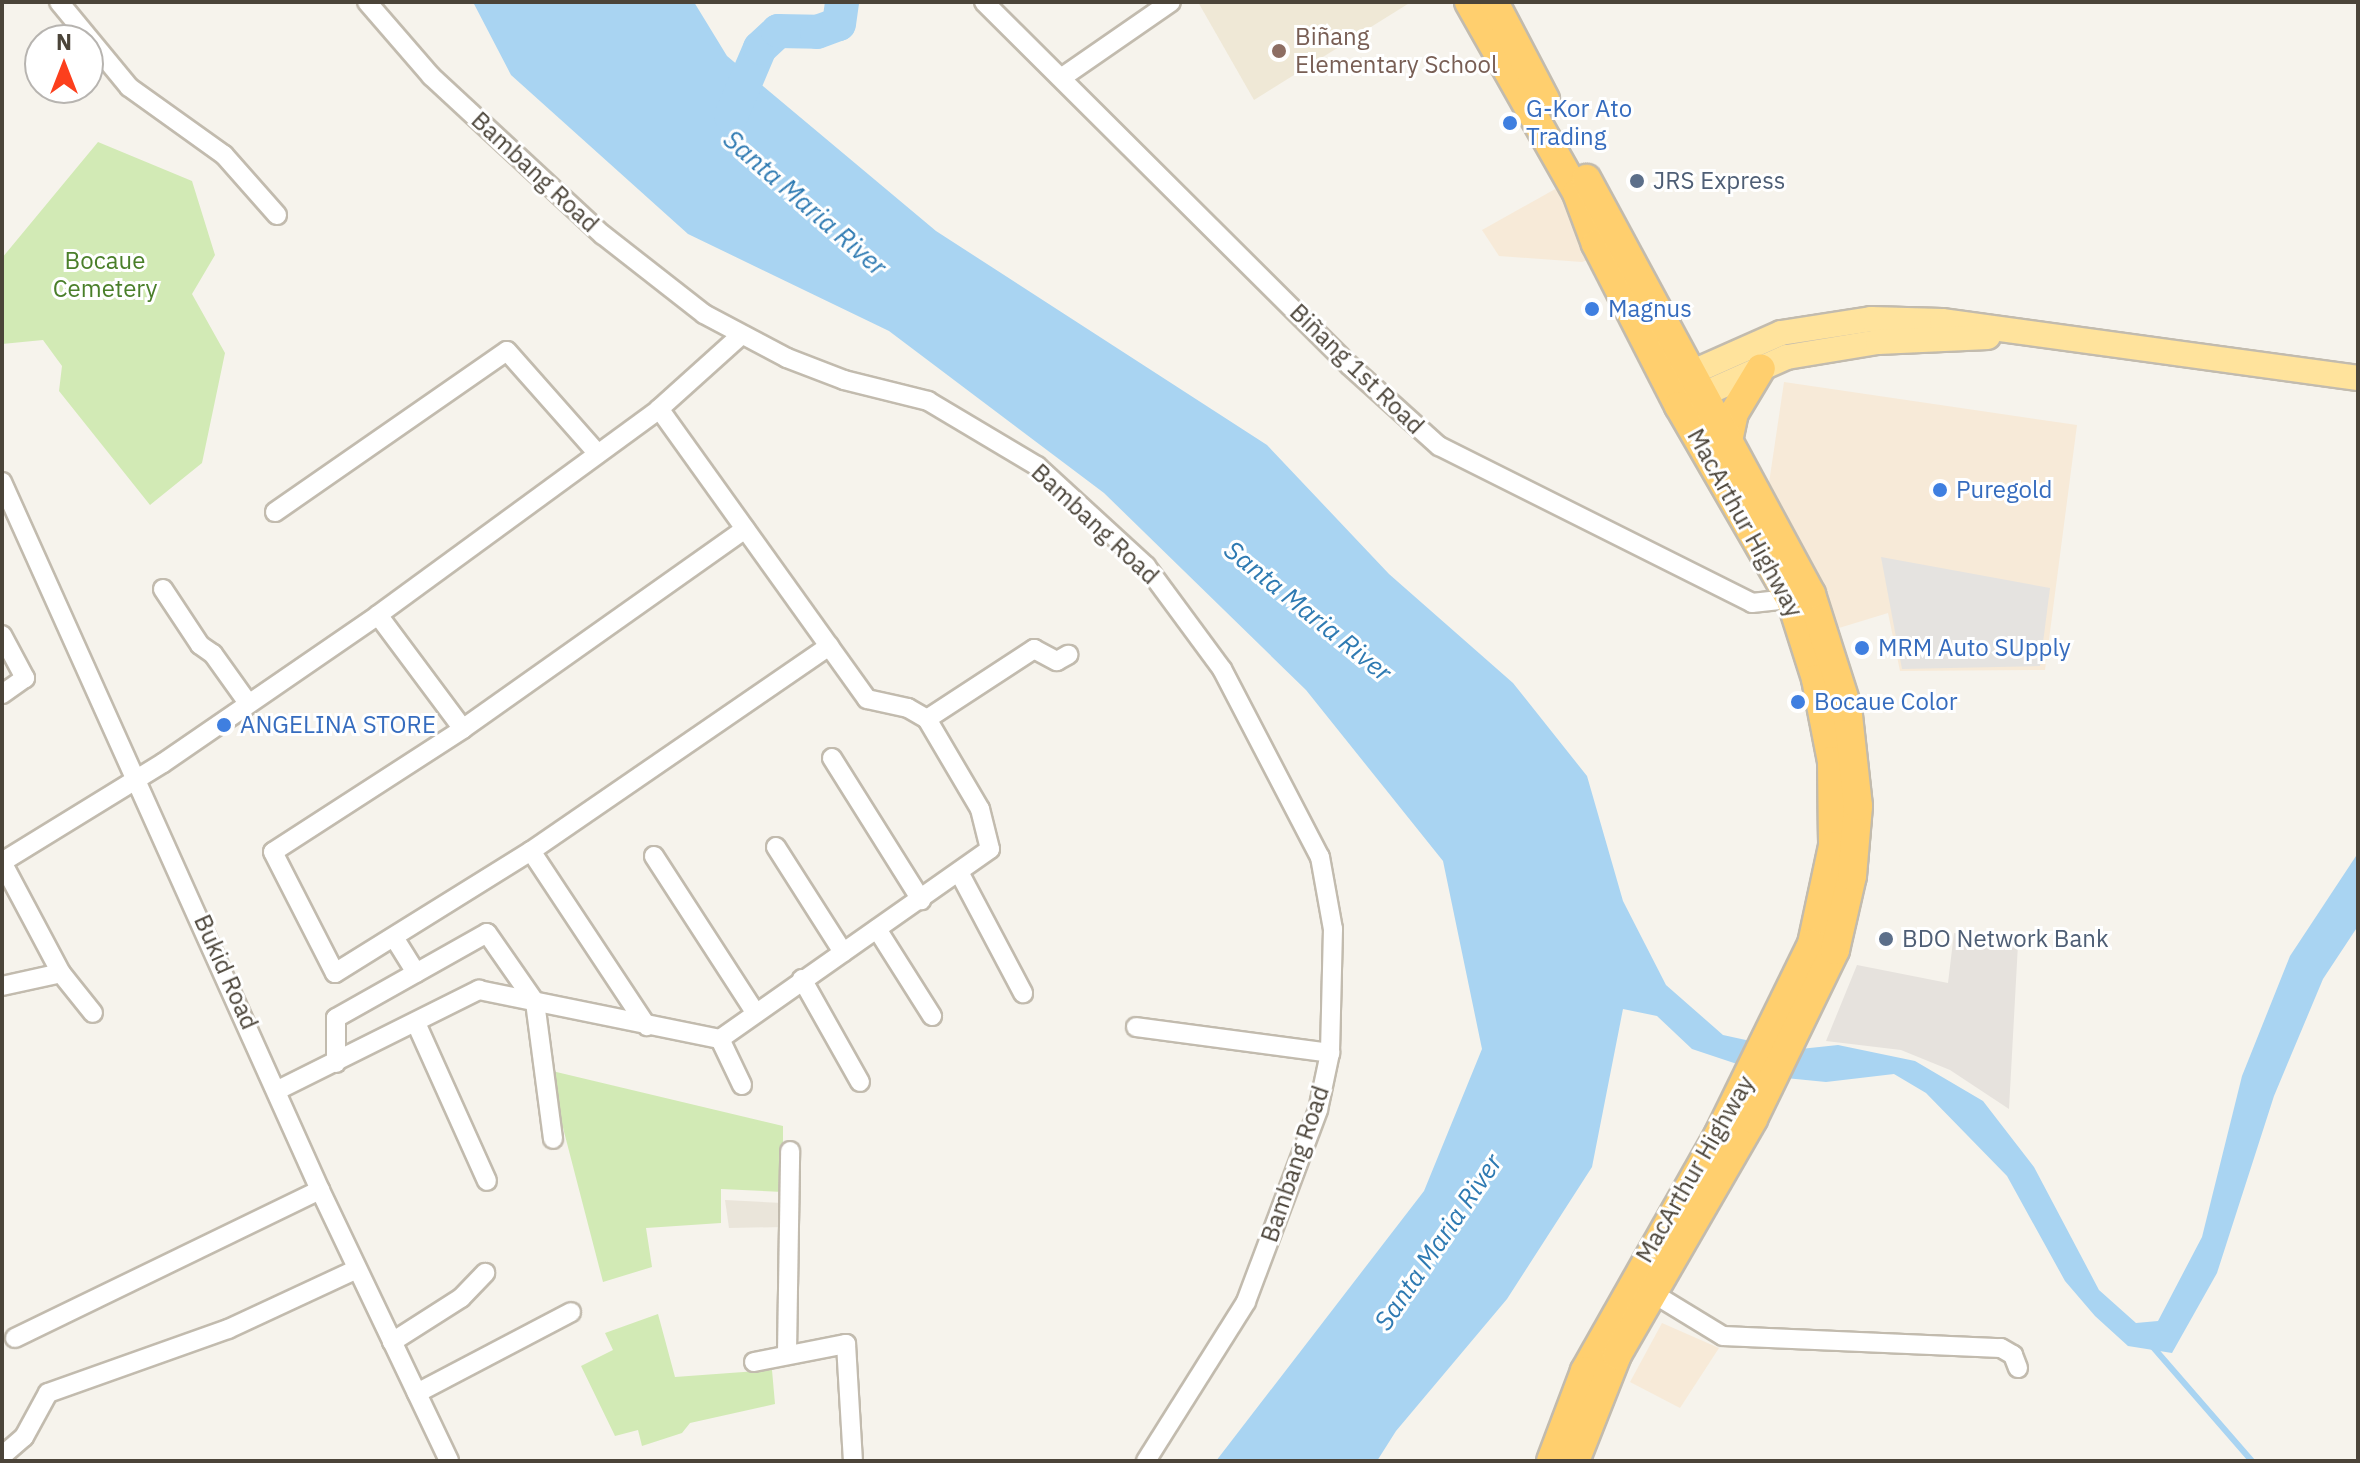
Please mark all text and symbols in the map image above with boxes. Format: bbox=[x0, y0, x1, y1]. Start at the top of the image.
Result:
place label: Biñang Elementary School bbox=[1295, 23, 1497, 79]
north arrow bbox=[24, 24, 104, 104]
text: N bbox=[56, 27, 72, 56]
marker: Biñang Elementary School bbox=[1270, 42, 1288, 60]
place label: G-Kor Ato Trading bbox=[1526, 95, 1632, 151]
street label: Bambang Road bbox=[465, 106, 605, 238]
marker: G-Kor Ato Trading bbox=[1501, 114, 1519, 132]
water label: Santa Maria River bbox=[717, 124, 893, 282]
place label: JRS Express bbox=[1653, 167, 1785, 195]
marker: JRS Express bbox=[1628, 172, 1646, 190]
park label: Bocaue Cemetery bbox=[53, 247, 157, 303]
place label: Magnus bbox=[1608, 295, 1692, 323]
street label: Biñang 1st Road bbox=[1284, 298, 1430, 440]
marker: Magnus bbox=[1583, 300, 1601, 318]
street label: MacArthur Highway bbox=[1681, 424, 1809, 622]
street label: Bambang Road bbox=[1025, 458, 1165, 590]
place label: Puregold bbox=[1956, 476, 2052, 504]
marker: Puregold bbox=[1931, 481, 1949, 499]
water label: Santa Maria River bbox=[1218, 534, 1398, 688]
place label: MRM Auto SUpply bbox=[1878, 634, 2071, 662]
marker: MRM Auto SUpply bbox=[1853, 639, 1871, 657]
place label: Bocaue Color bbox=[1814, 688, 1958, 716]
marker: Bocaue Color bbox=[1789, 693, 1807, 711]
place label: ANGELINA STORE bbox=[240, 711, 436, 739]
marker: ANGELINA STORE bbox=[215, 716, 233, 734]
street label: Bukid Road bbox=[188, 910, 264, 1034]
place label: BDO Network Bank bbox=[1902, 925, 2109, 953]
marker: BDO Network Bank bbox=[1877, 930, 1895, 948]
street label: MacArthur Highway bbox=[1630, 1070, 1760, 1268]
street label: Bambang Road bbox=[1255, 1082, 1335, 1246]
water label: Santa Maria River bbox=[1368, 1148, 1508, 1336]

